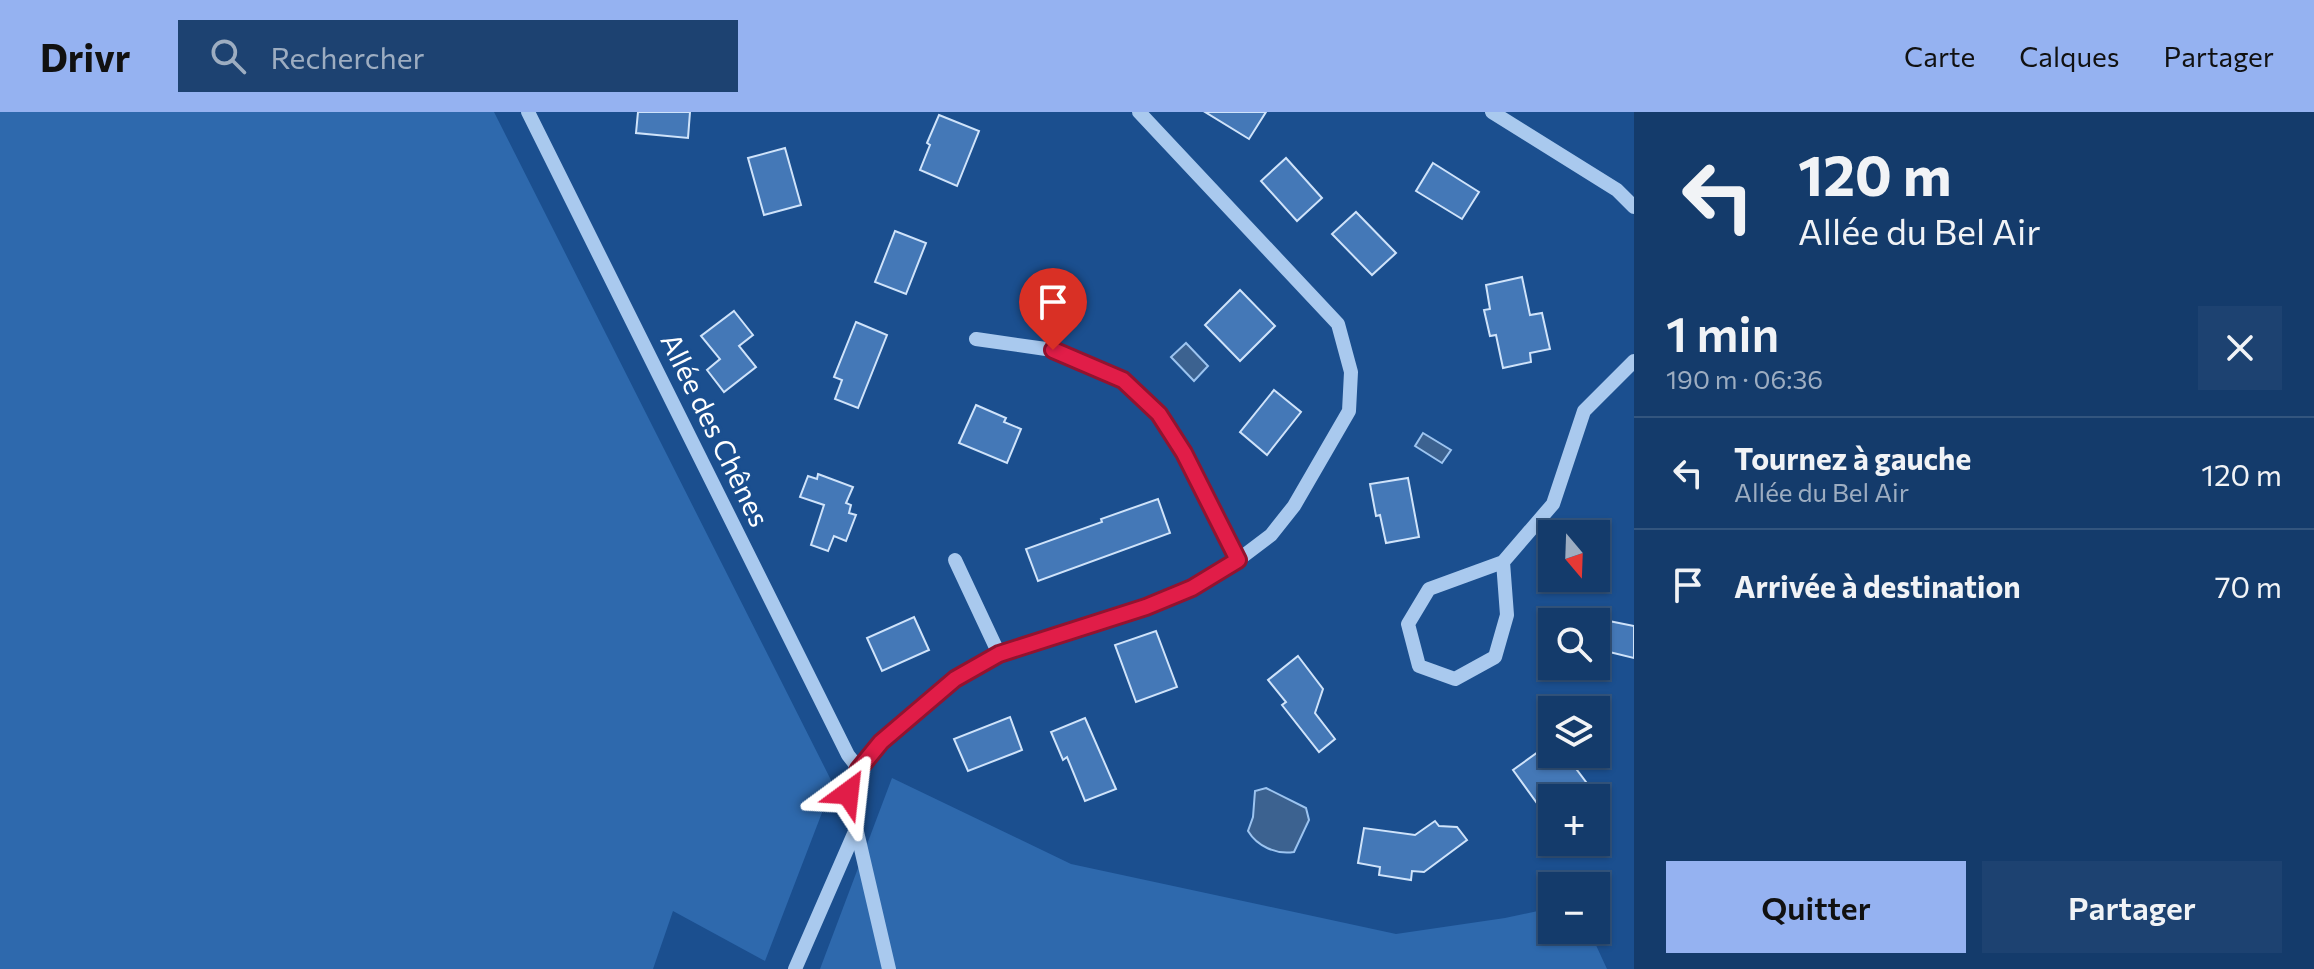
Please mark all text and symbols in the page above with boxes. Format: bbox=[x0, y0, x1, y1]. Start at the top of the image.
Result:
search box bbox=[178, 20, 738, 92]
text: Drivr bbox=[40, 33, 130, 80]
icon: search bbox=[206, 34, 250, 78]
text: Rechercher bbox=[270, 38, 425, 75]
text: Carte bbox=[1904, 39, 1975, 73]
text: Calques bbox=[2019, 39, 2120, 73]
text: Partager bbox=[2164, 39, 2274, 73]
text: 120 m bbox=[1798, 139, 1952, 208]
icon: left bbox=[1666, 144, 1770, 248]
text: Allée du Bel Air bbox=[1798, 208, 2041, 252]
pin bbox=[1019, 268, 1087, 350]
icon: arrive bbox=[1031, 280, 1075, 324]
text: 1 min bbox=[1666, 303, 1779, 362]
button: close bbox=[2198, 306, 2282, 390]
street label: Allée des Chênes bbox=[654, 327, 777, 532]
text: 190 m · 06:36 bbox=[1666, 363, 1823, 394]
text: Tournez à gauche bbox=[1734, 439, 1971, 476]
icon: left bbox=[1666, 451, 1710, 495]
text: 120 m bbox=[2201, 455, 2282, 492]
text: Allée du Bel Air bbox=[1734, 476, 1909, 507]
north arrow bbox=[1538, 520, 1610, 592]
map controls bbox=[1538, 520, 1610, 944]
icon: arrive bbox=[1666, 563, 1710, 607]
text: Arrivée à destination bbox=[1734, 567, 2021, 604]
text: 70 m bbox=[2215, 567, 2282, 604]
button: search bbox=[1538, 608, 1610, 680]
button: layers bbox=[1538, 696, 1610, 768]
position arrow bbox=[806, 751, 890, 835]
button: + bbox=[1538, 784, 1610, 856]
button: Quitter bbox=[1666, 861, 1966, 953]
button: Partager bbox=[1982, 861, 2282, 953]
button: − bbox=[1538, 872, 1610, 944]

